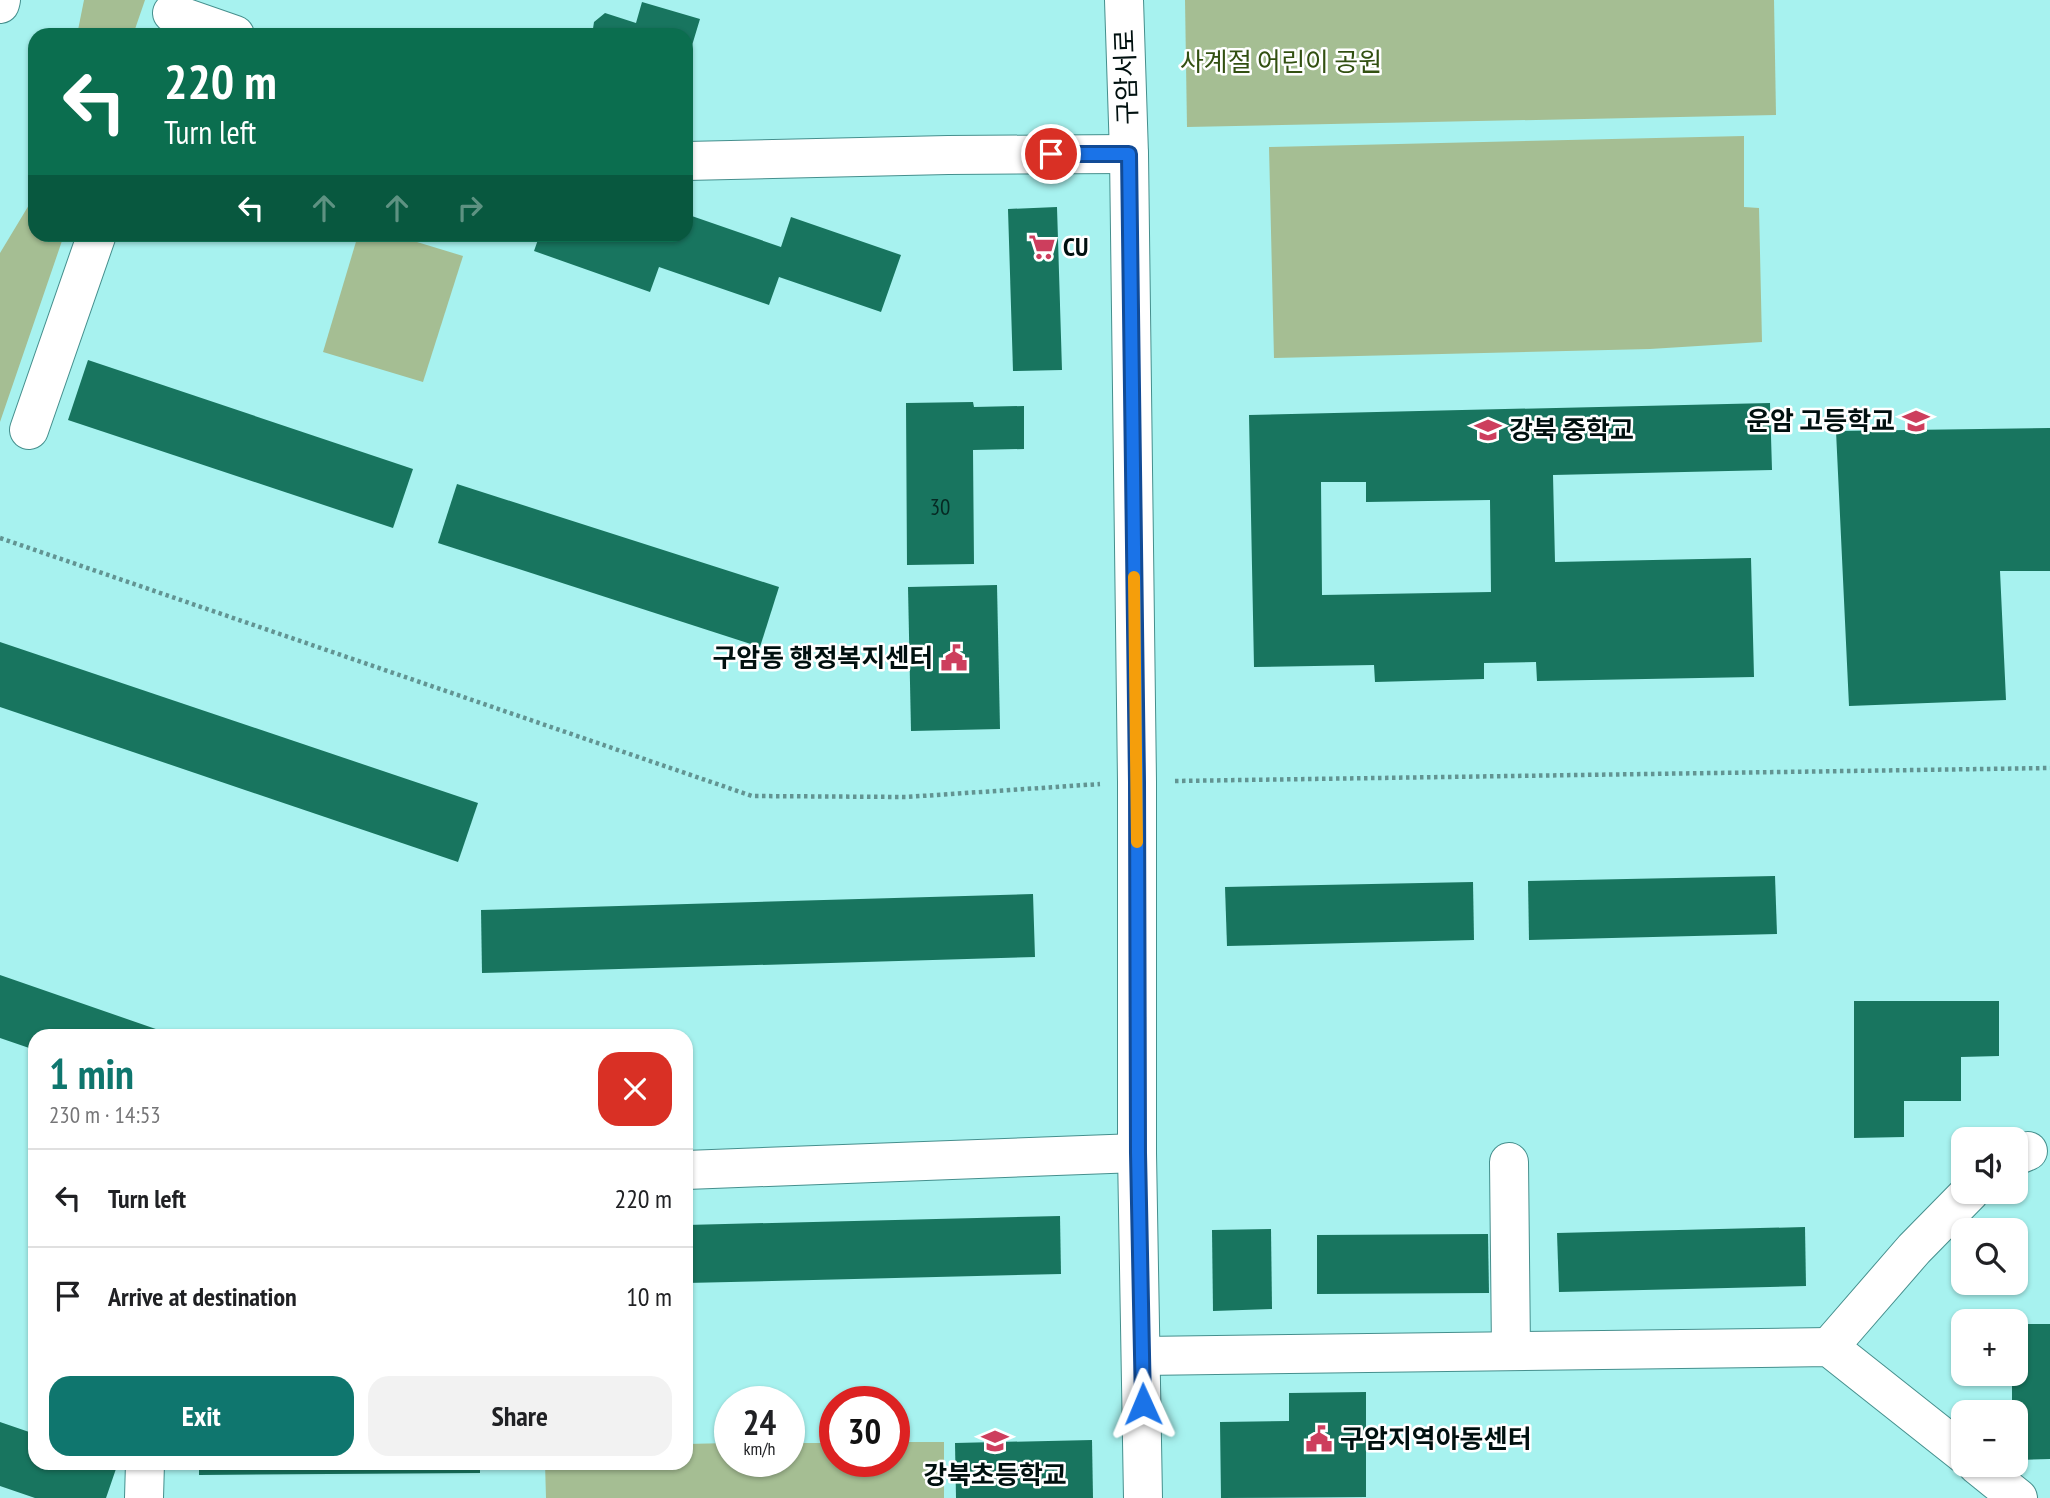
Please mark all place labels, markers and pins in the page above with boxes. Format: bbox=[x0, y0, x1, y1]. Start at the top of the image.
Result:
pin bbox=[1021, 124, 1081, 184]
place label: CU bbox=[1063, 230, 1088, 263]
supermarket icon: CU bbox=[1027, 232, 1057, 262]
place label: 운암 고등학교 bbox=[1746, 404, 1895, 437]
school or university icon: 운암 고등학교 bbox=[1901, 406, 1931, 436]
place label: 강북 중학교 bbox=[1509, 413, 1634, 446]
school or university icon: 강북 중학교 bbox=[1473, 415, 1503, 445]
place label: 구암동 행정복지센터 bbox=[712, 641, 933, 674]
public building icon: 구암동 행정복지센터 bbox=[939, 643, 969, 673]
place label: 구암지역아동센터 bbox=[1340, 1422, 1531, 1455]
public building icon: 구암지역아동센터 bbox=[1304, 1424, 1334, 1454]
school or university icon: 강북초등학교 bbox=[980, 1426, 1010, 1456]
place label: 강북초등학교 bbox=[923, 1458, 1067, 1491]

